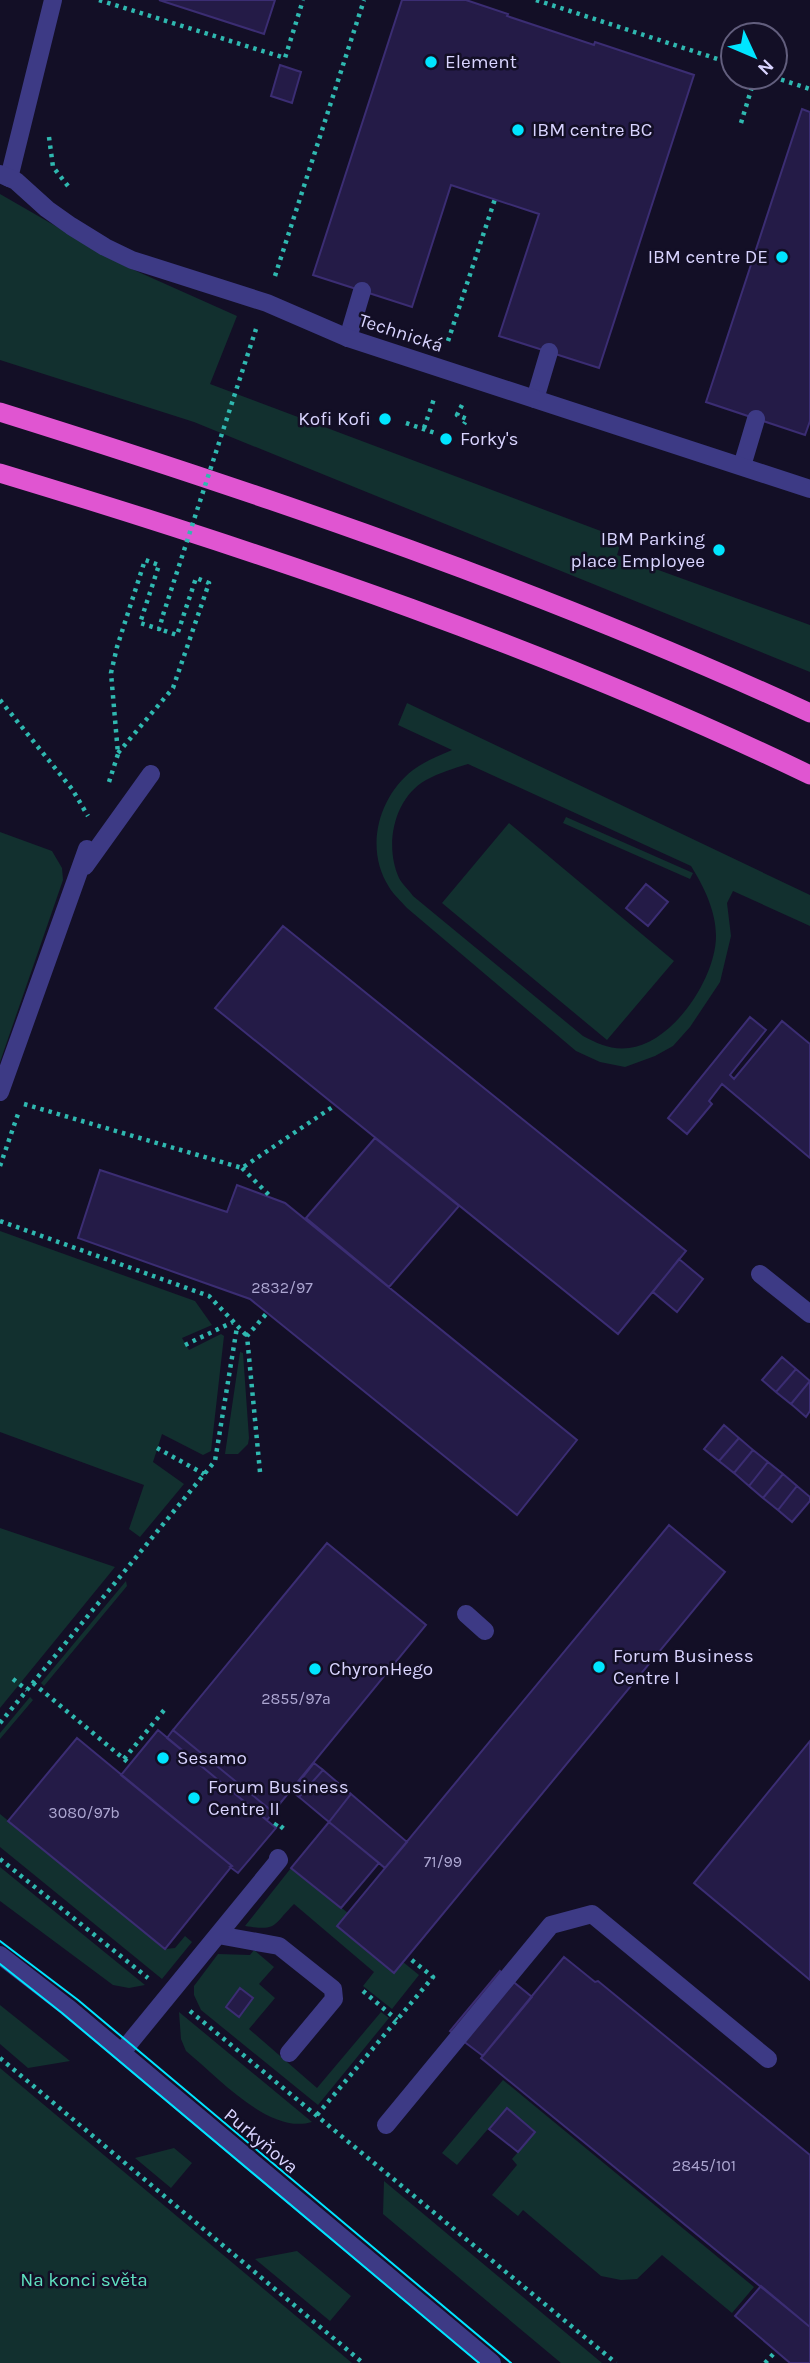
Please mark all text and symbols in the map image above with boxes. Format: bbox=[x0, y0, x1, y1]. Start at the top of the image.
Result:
north arrow bbox=[719, 21, 789, 91]
place label: Element bbox=[445, 51, 517, 73]
marker: Element bbox=[423, 54, 439, 70]
text: N bbox=[753, 55, 778, 80]
place label: IBM centre BC bbox=[532, 119, 653, 141]
marker: IBM centre BC bbox=[510, 122, 526, 138]
place label: IBM centre DE bbox=[648, 246, 768, 268]
marker: IBM centre DE bbox=[774, 249, 790, 265]
street label: Technická bbox=[356, 309, 446, 357]
place label: Kofi Kofi bbox=[298, 408, 371, 430]
marker: Kofi Kofi bbox=[377, 411, 393, 427]
place label: Forky's bbox=[460, 428, 518, 450]
marker: Forky's bbox=[438, 431, 454, 447]
place label: IBM Parking place Employee bbox=[570, 528, 705, 572]
marker: IBM Parking place Employee bbox=[711, 542, 727, 558]
house number: 2832/97 bbox=[251, 1278, 313, 1297]
place label: Forum Business Centre I bbox=[613, 1645, 754, 1689]
place label: ChyronHego bbox=[329, 1658, 433, 1680]
marker: Forum Business Centre I bbox=[591, 1659, 607, 1675]
marker: ChyronHego bbox=[307, 1661, 323, 1677]
house number: 2855/97a bbox=[261, 1689, 331, 1708]
place label: Sesamo bbox=[177, 1747, 247, 1769]
marker: Sesamo bbox=[155, 1750, 171, 1766]
place label: Forum Business Centre II bbox=[208, 1776, 349, 1820]
marker: Forum Business Centre II bbox=[186, 1790, 202, 1806]
house number: 3080/97b bbox=[48, 1803, 120, 1822]
house number: 71/99 bbox=[424, 1852, 462, 1871]
street label: Purkyňova bbox=[219, 2104, 303, 2178]
house number: 2845/101 bbox=[672, 2156, 736, 2175]
park label: Na konci světa bbox=[20, 2269, 148, 2291]

